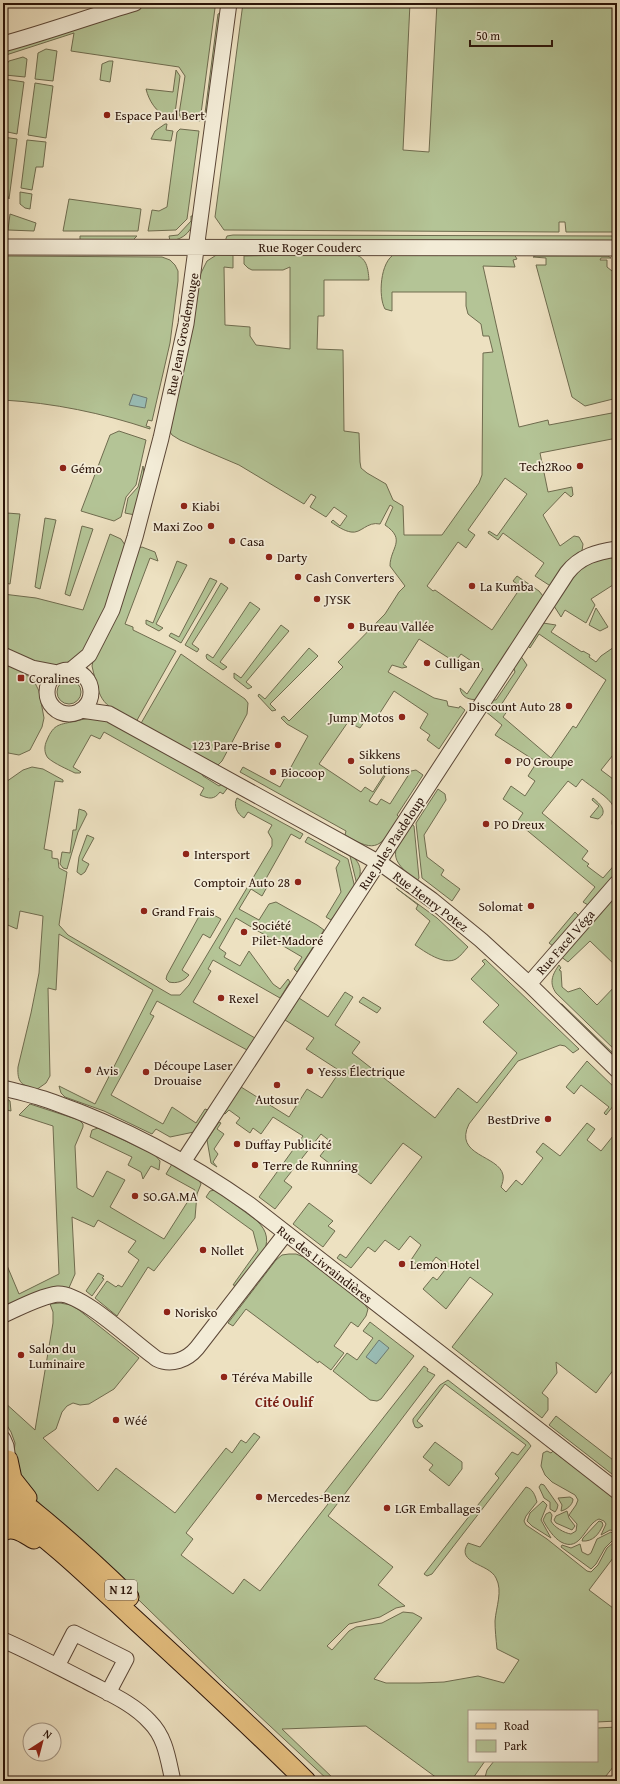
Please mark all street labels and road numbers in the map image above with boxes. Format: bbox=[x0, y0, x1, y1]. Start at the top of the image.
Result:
street label: Rue Roger Couderc bbox=[258, 238, 362, 257]
street label: Rue Jean Grosdemouge bbox=[161, 271, 204, 397]
street label: Rue Jules Pasdeloup bbox=[354, 793, 429, 894]
street label: Rue Henry Potez bbox=[389, 867, 473, 936]
street label: Rue Facel Véga bbox=[532, 905, 600, 979]
street label: Rue des Livraindières bbox=[273, 1221, 376, 1308]
road number: N 12 bbox=[105, 1580, 137, 1600]

